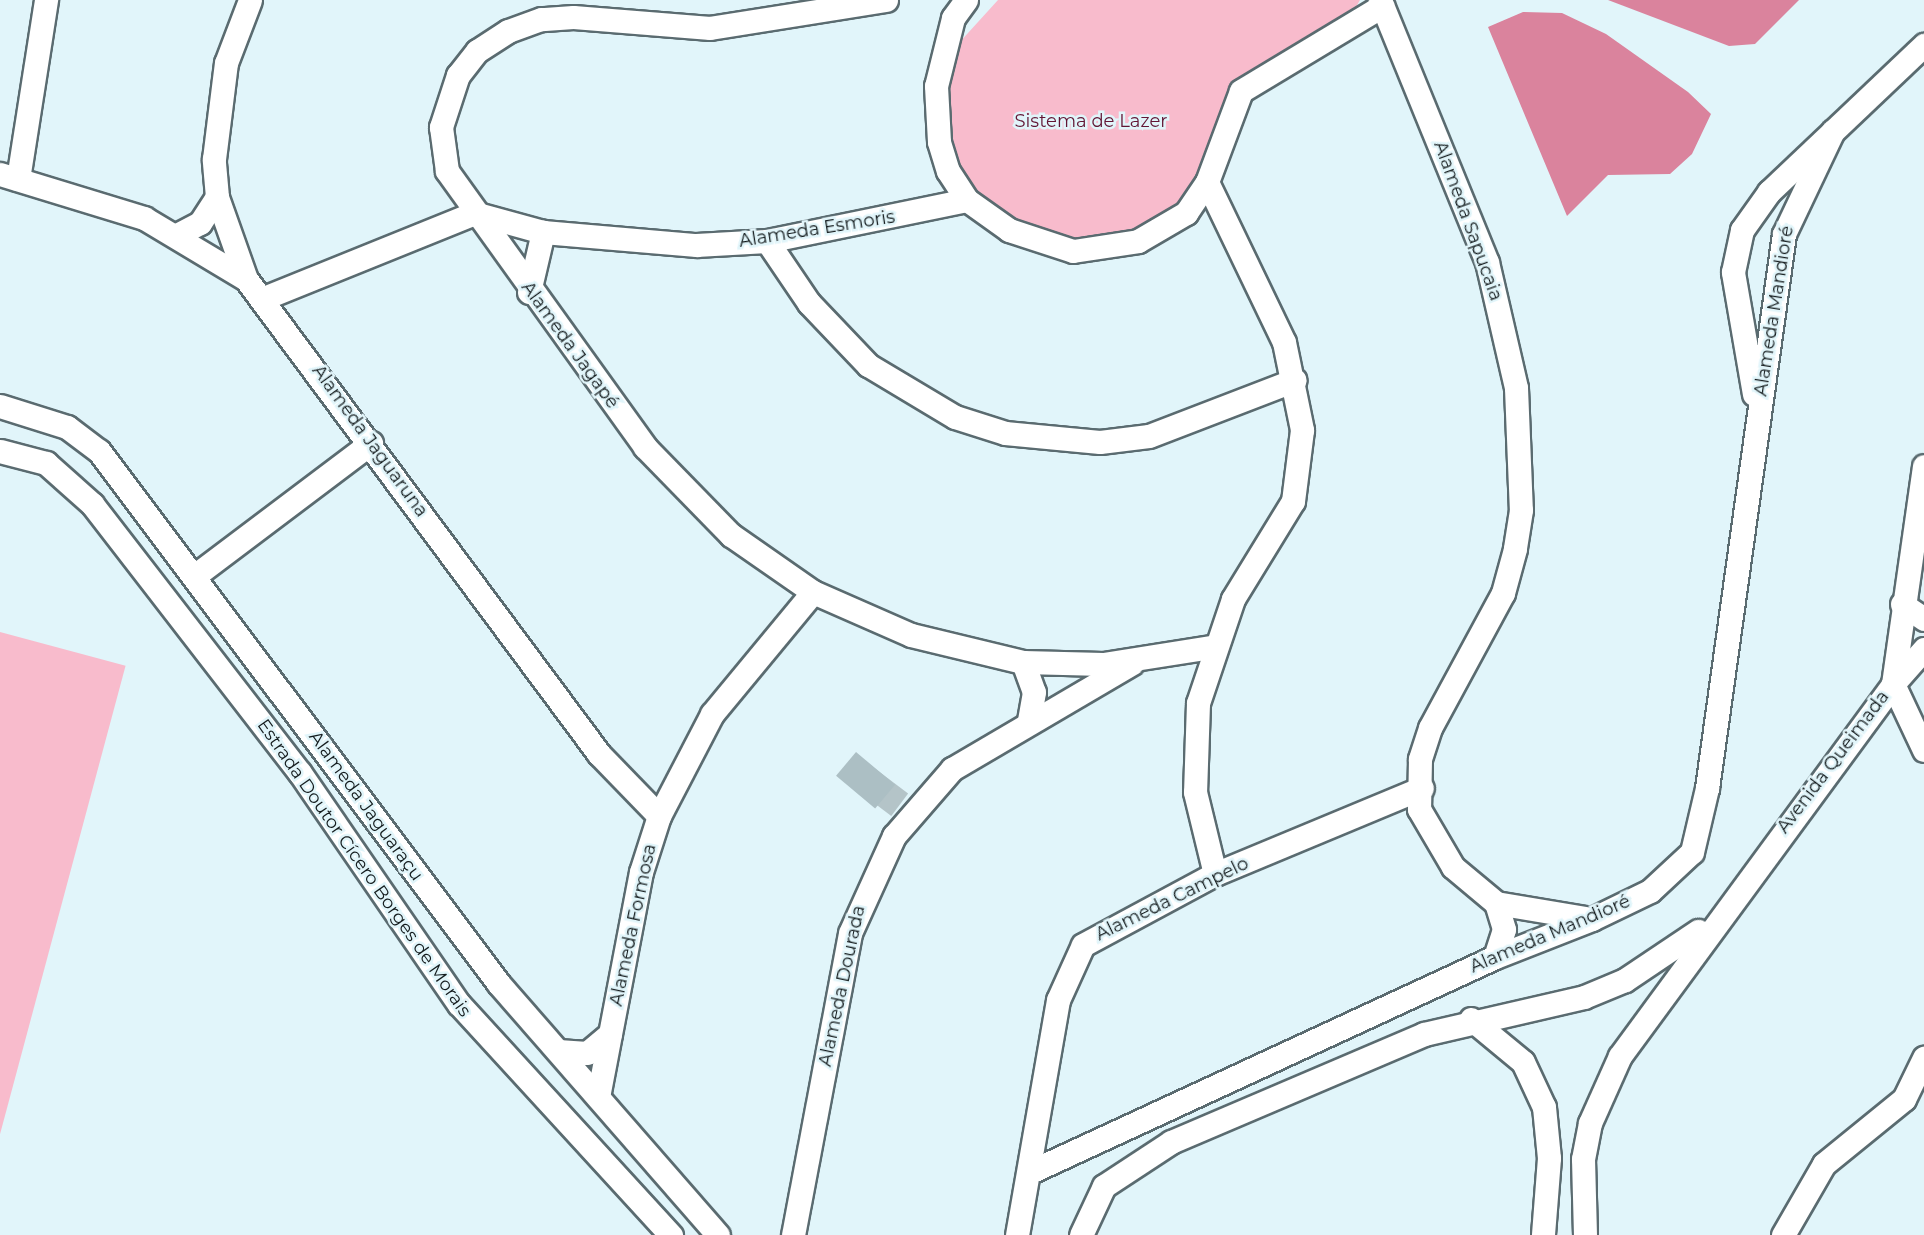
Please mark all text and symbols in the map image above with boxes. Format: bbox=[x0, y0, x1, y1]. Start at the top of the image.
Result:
park label: Sistema de Lazer bbox=[1014, 110, 1168, 132]
street label: Alameda Sapucaia bbox=[1429, 138, 1507, 304]
street label: Alameda Esmoris bbox=[737, 206, 897, 252]
street label: Alameda Mandioré bbox=[1750, 224, 1798, 398]
street label: Alameda Jagapé bbox=[517, 277, 623, 413]
street label: Alameda Jaguaruna bbox=[308, 361, 432, 521]
street label: Avenida Queimada bbox=[1772, 686, 1894, 838]
street label: Estrada Doutor Cícero Borges de Morais bbox=[252, 715, 476, 1021]
street label: Alameda Jaguaraçu bbox=[304, 727, 428, 885]
street label: Alameda Formosa bbox=[605, 842, 661, 1008]
street label: Alameda Campelo bbox=[1092, 853, 1252, 945]
street label: Alameda Mandioré bbox=[1467, 890, 1633, 978]
street label: Alameda Dourada bbox=[814, 904, 870, 1068]

